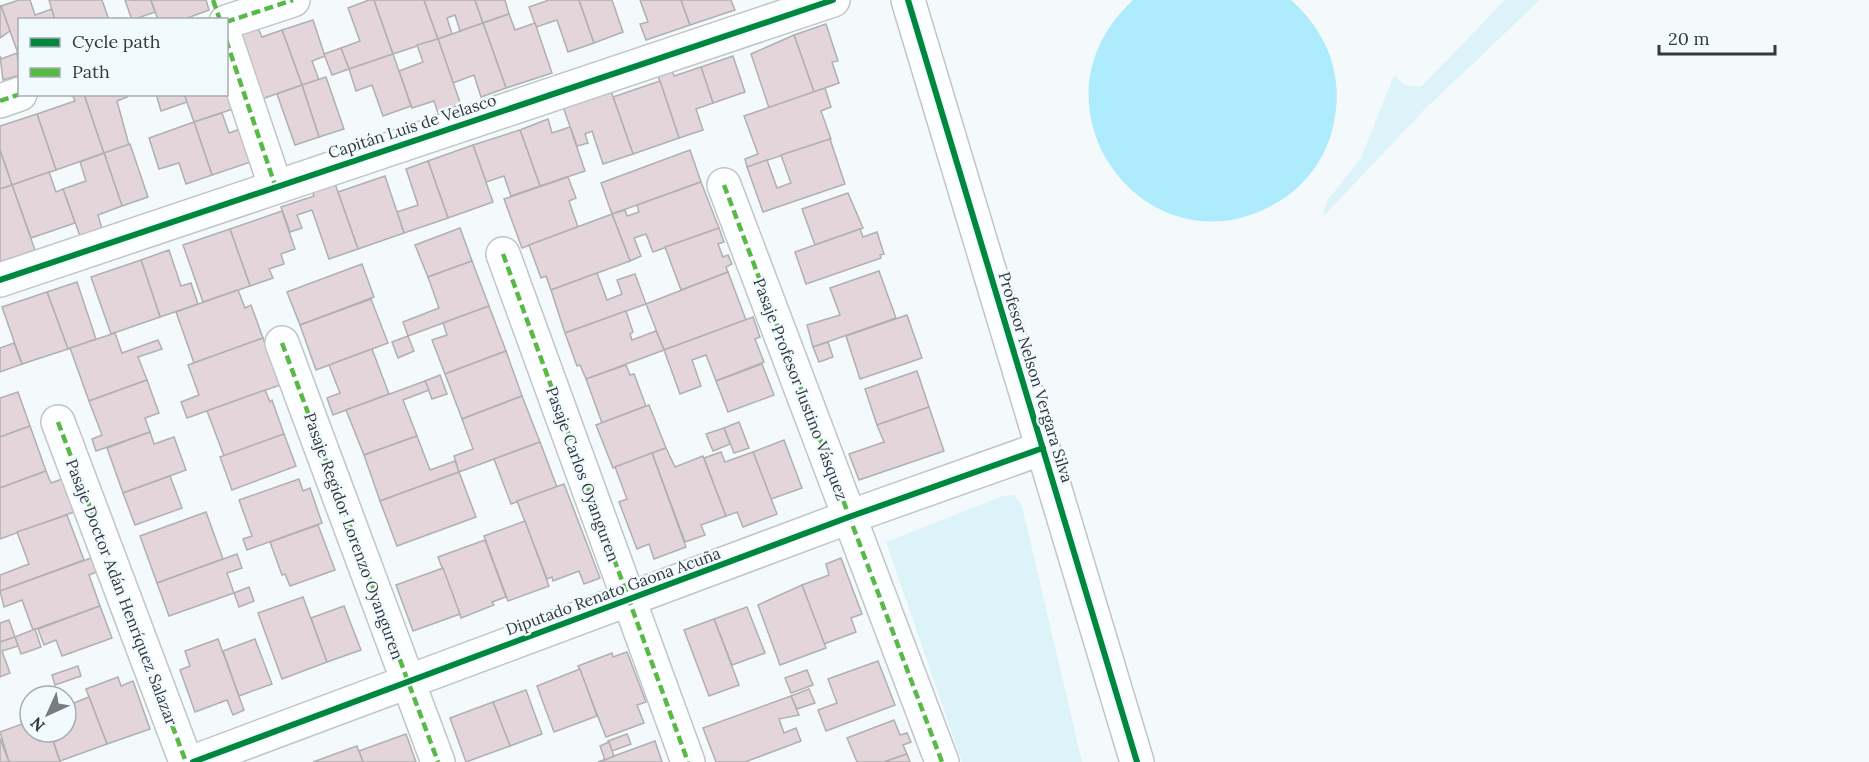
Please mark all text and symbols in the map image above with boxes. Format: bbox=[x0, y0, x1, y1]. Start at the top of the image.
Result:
legend bbox=[18, 18, 228, 96]
scale bar bbox=[1659, 18, 1774, 56]
text: 20 m bbox=[1668, 27, 1710, 50]
text: Cycle path bbox=[72, 30, 161, 53]
text: Path bbox=[72, 60, 110, 83]
street label: Capitán Luis de Velasco bbox=[325, 89, 499, 163]
street label: Profesor Nelson Vergara Silva bbox=[994, 269, 1078, 485]
street label: Pasaje Profesor Justino Vásquez bbox=[749, 275, 853, 503]
street label: Pasaje Carlos Oyanguren bbox=[542, 384, 624, 565]
street label: Pasaje Regidor Lorenzo Oyanguren bbox=[300, 410, 408, 662]
street label: Pasaje Doctor Adán Henríquez Salazar bbox=[62, 456, 182, 728]
street label: Diputado Renato Gaona Acuña bbox=[503, 543, 723, 639]
north arrow bbox=[18, 684, 78, 744]
text: N bbox=[26, 713, 49, 736]

